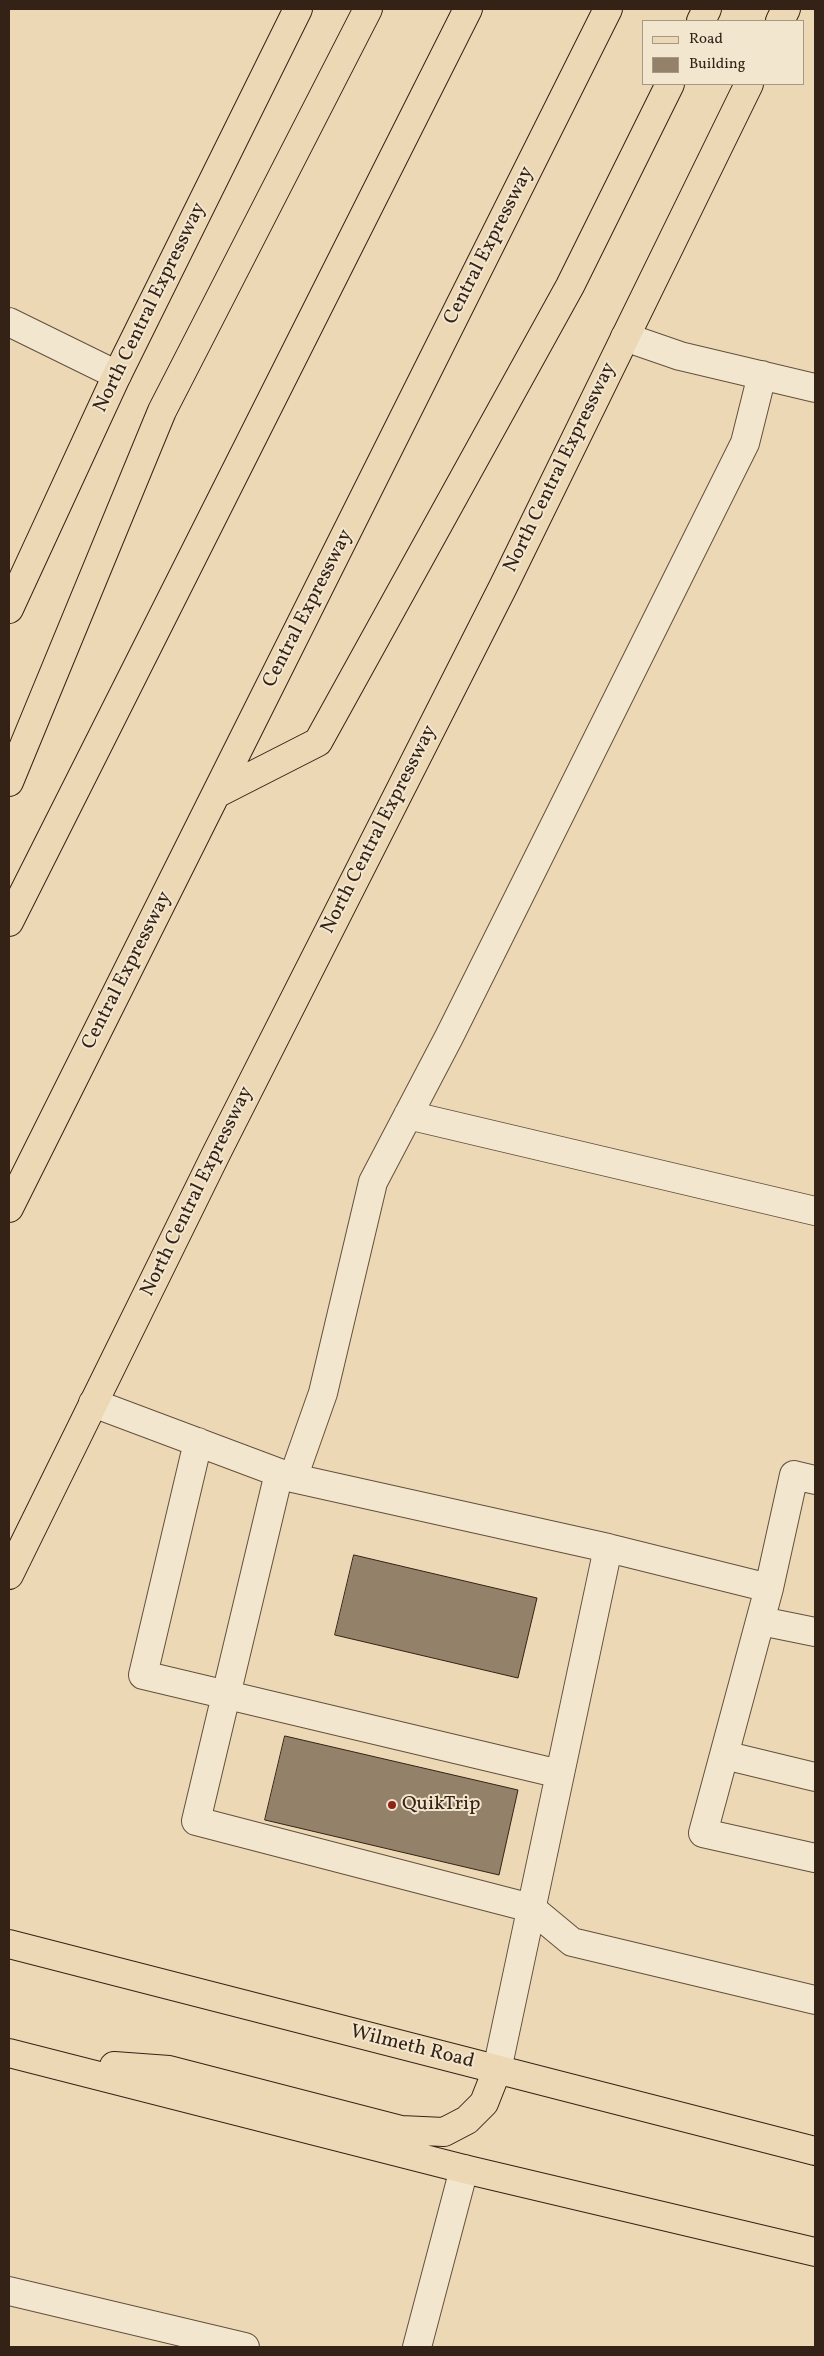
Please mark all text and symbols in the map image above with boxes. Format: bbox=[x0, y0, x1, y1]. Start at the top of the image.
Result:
legend bbox=[642, 20, 804, 85]
text: Road bbox=[689, 29, 723, 50]
text: Building bbox=[689, 54, 745, 75]
street label: Central Expressway bbox=[440, 163, 540, 329]
street label: North Central Expressway bbox=[90, 199, 212, 417]
street label: North Central Expressway bbox=[500, 359, 622, 577]
street label: Central Expressway bbox=[259, 526, 359, 692]
street label: North Central Expressway bbox=[317, 722, 443, 938]
street label: Central Expressway bbox=[78, 888, 178, 1054]
street label: North Central Expressway bbox=[137, 1083, 259, 1301]
place label: QuikTrip bbox=[402, 1793, 481, 1817]
marker: QuikTrip bbox=[386, 1799, 398, 1811]
street label: Wilmeth Road bbox=[348, 2021, 476, 2075]

